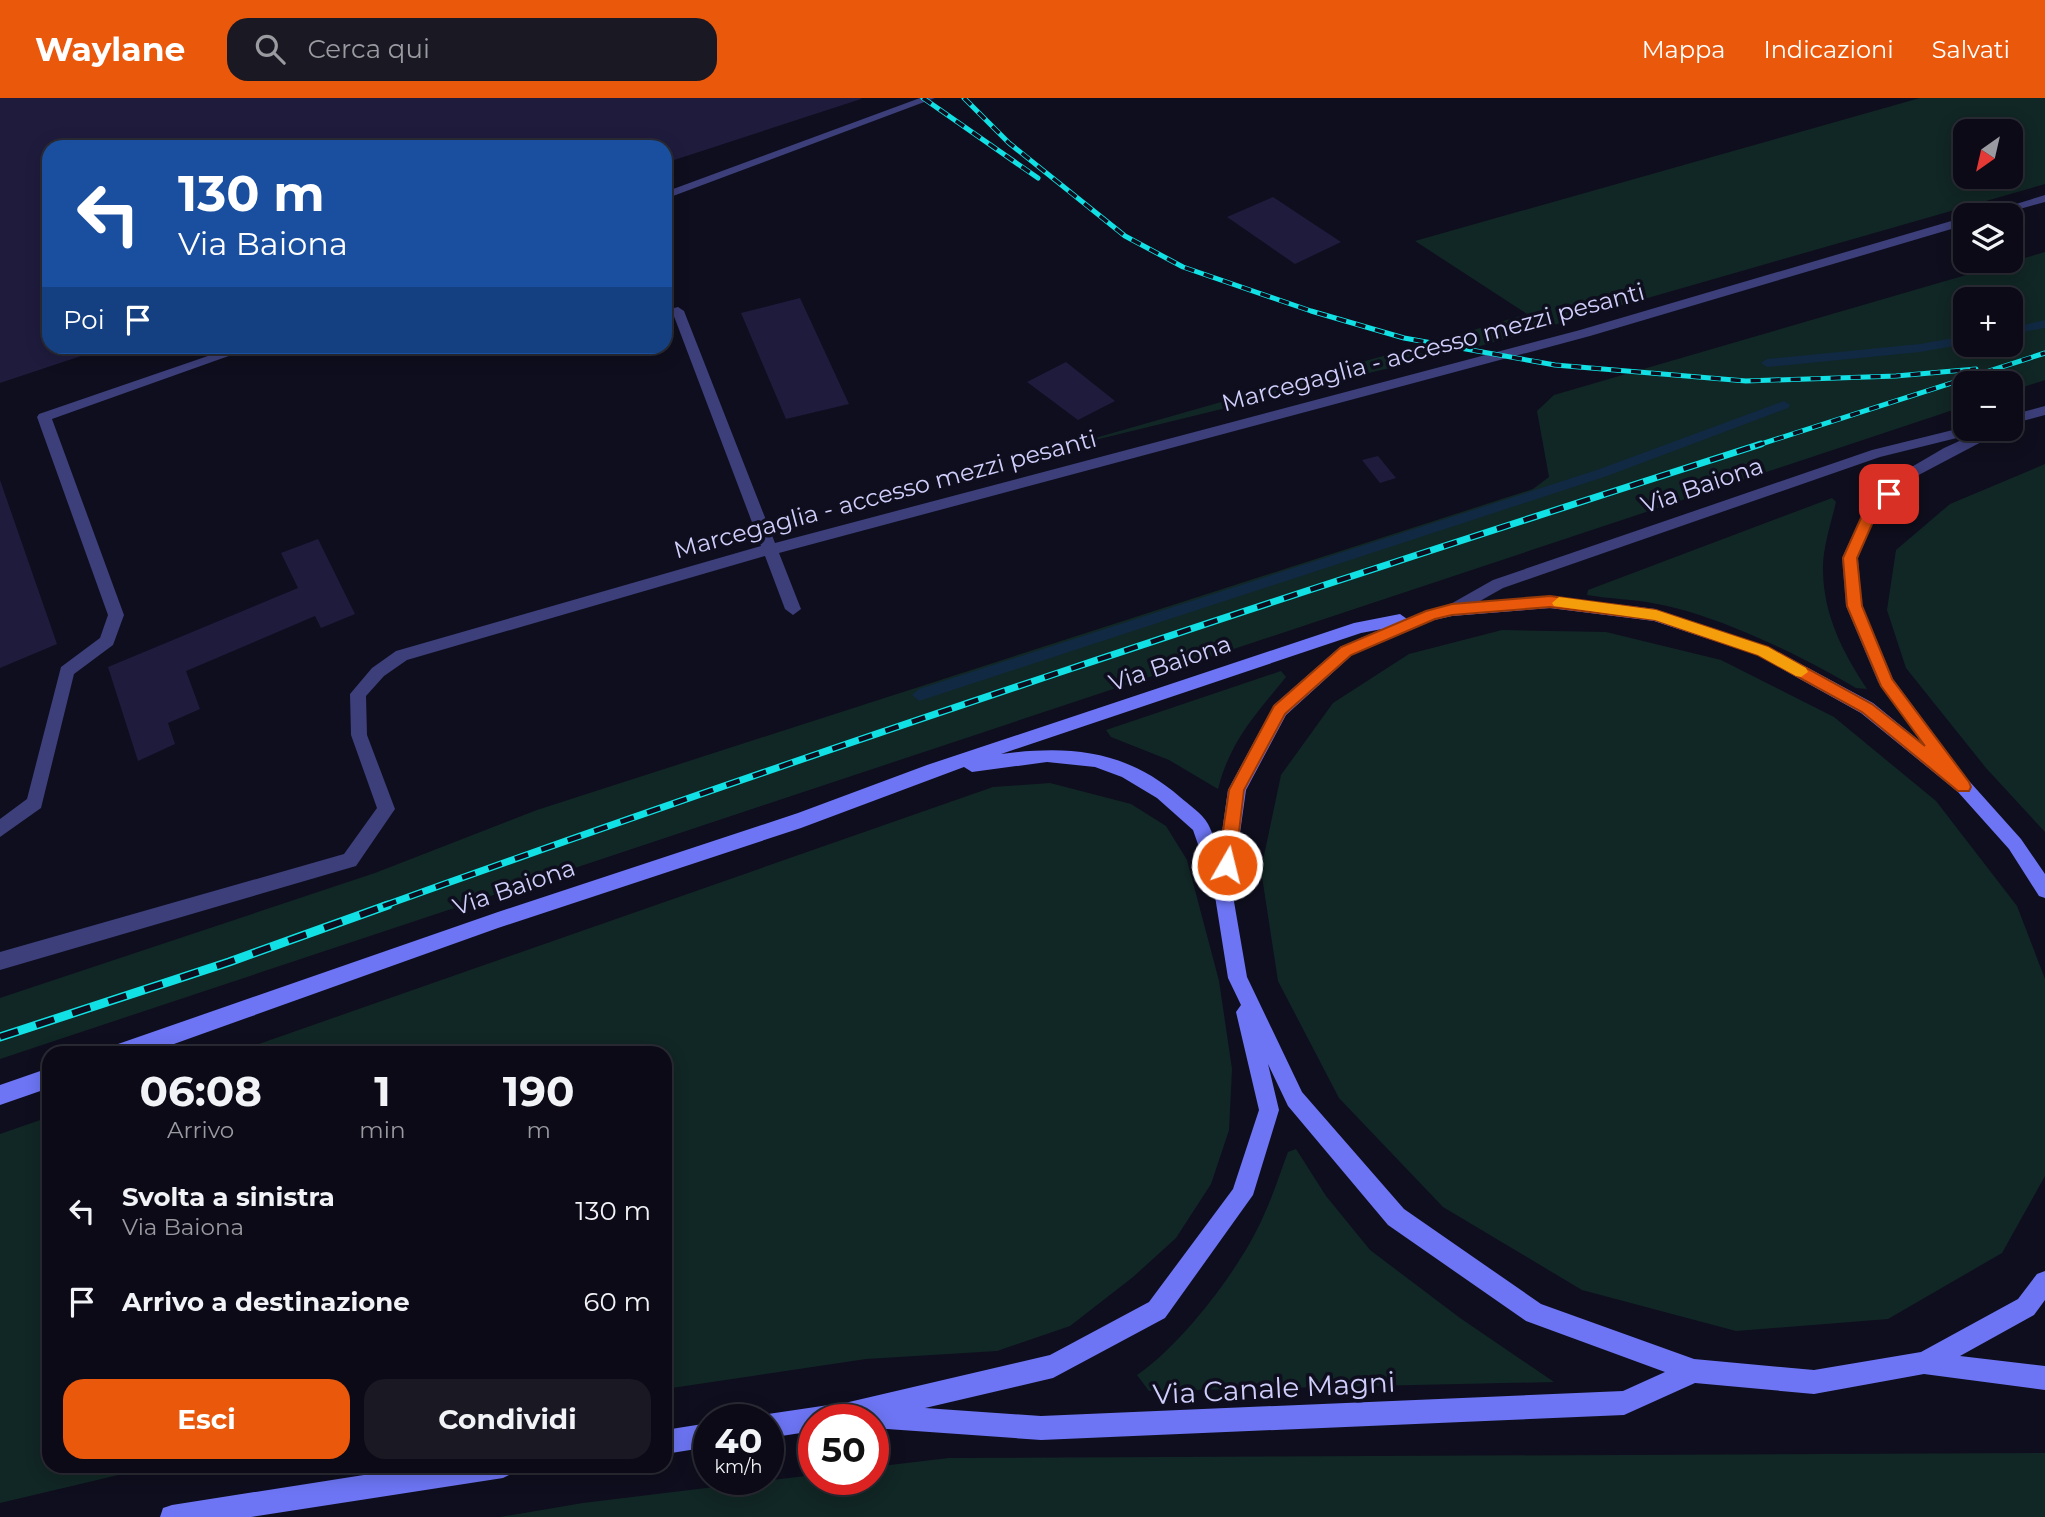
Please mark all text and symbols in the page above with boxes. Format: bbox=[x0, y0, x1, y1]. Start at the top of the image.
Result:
search box bbox=[227, 18, 717, 81]
text: Waylane bbox=[35, 29, 185, 69]
icon: search bbox=[251, 30, 289, 68]
text: Cerca qui bbox=[307, 33, 430, 65]
text: Mappa bbox=[1642, 35, 1725, 64]
text: Indicazioni bbox=[1763, 35, 1894, 64]
text: Salvati bbox=[1932, 35, 2010, 64]
north arrow bbox=[1953, 119, 2023, 189]
map controls bbox=[1953, 119, 2023, 441]
text: 130 m bbox=[178, 164, 325, 223]
icon: left bbox=[63, 168, 154, 259]
button: layers bbox=[1953, 203, 2023, 273]
text: Via Baiona bbox=[178, 224, 348, 263]
street label: Marcegaglia - accesso mezzi pesanti bbox=[1219, 277, 1647, 417]
button: + bbox=[1953, 287, 2023, 357]
icon: arrive bbox=[119, 301, 157, 339]
text: Poi bbox=[63, 304, 105, 336]
button: − bbox=[1953, 371, 2023, 441]
street label: Marcegaglia - accesso mezzi pesanti bbox=[671, 424, 1099, 564]
street label: Via Baiona bbox=[1637, 451, 1767, 519]
pin bbox=[1859, 464, 1919, 524]
icon: arrive bbox=[1870, 475, 1908, 513]
street label: Via Baiona bbox=[1105, 629, 1235, 697]
position arrow bbox=[1190, 828, 1264, 902]
street label: Via Baiona bbox=[449, 853, 579, 921]
text: 06:08 bbox=[139, 1065, 262, 1117]
text: 1 bbox=[374, 1065, 391, 1117]
text: 190 bbox=[503, 1065, 575, 1117]
text: Arrivo bbox=[167, 1116, 234, 1144]
text: min bbox=[359, 1116, 405, 1144]
text: m bbox=[527, 1116, 551, 1144]
text: Svolta a sinistra bbox=[122, 1181, 335, 1213]
icon: left bbox=[63, 1192, 101, 1230]
text: 130 m bbox=[575, 1195, 651, 1227]
text: Via Baiona bbox=[122, 1213, 244, 1241]
icon: arrive bbox=[63, 1283, 101, 1321]
text: Arrivo a destinazione bbox=[122, 1286, 410, 1318]
text: 60 m bbox=[584, 1286, 651, 1318]
street label: Via Canale Magni bbox=[1152, 1365, 1396, 1411]
button: Esci bbox=[63, 1379, 350, 1459]
button: Condividi bbox=[364, 1379, 651, 1459]
speed limit sign: 50 bbox=[798, 1404, 889, 1495]
text: 40 bbox=[715, 1419, 762, 1462]
text: km/h bbox=[714, 1456, 763, 1478]

